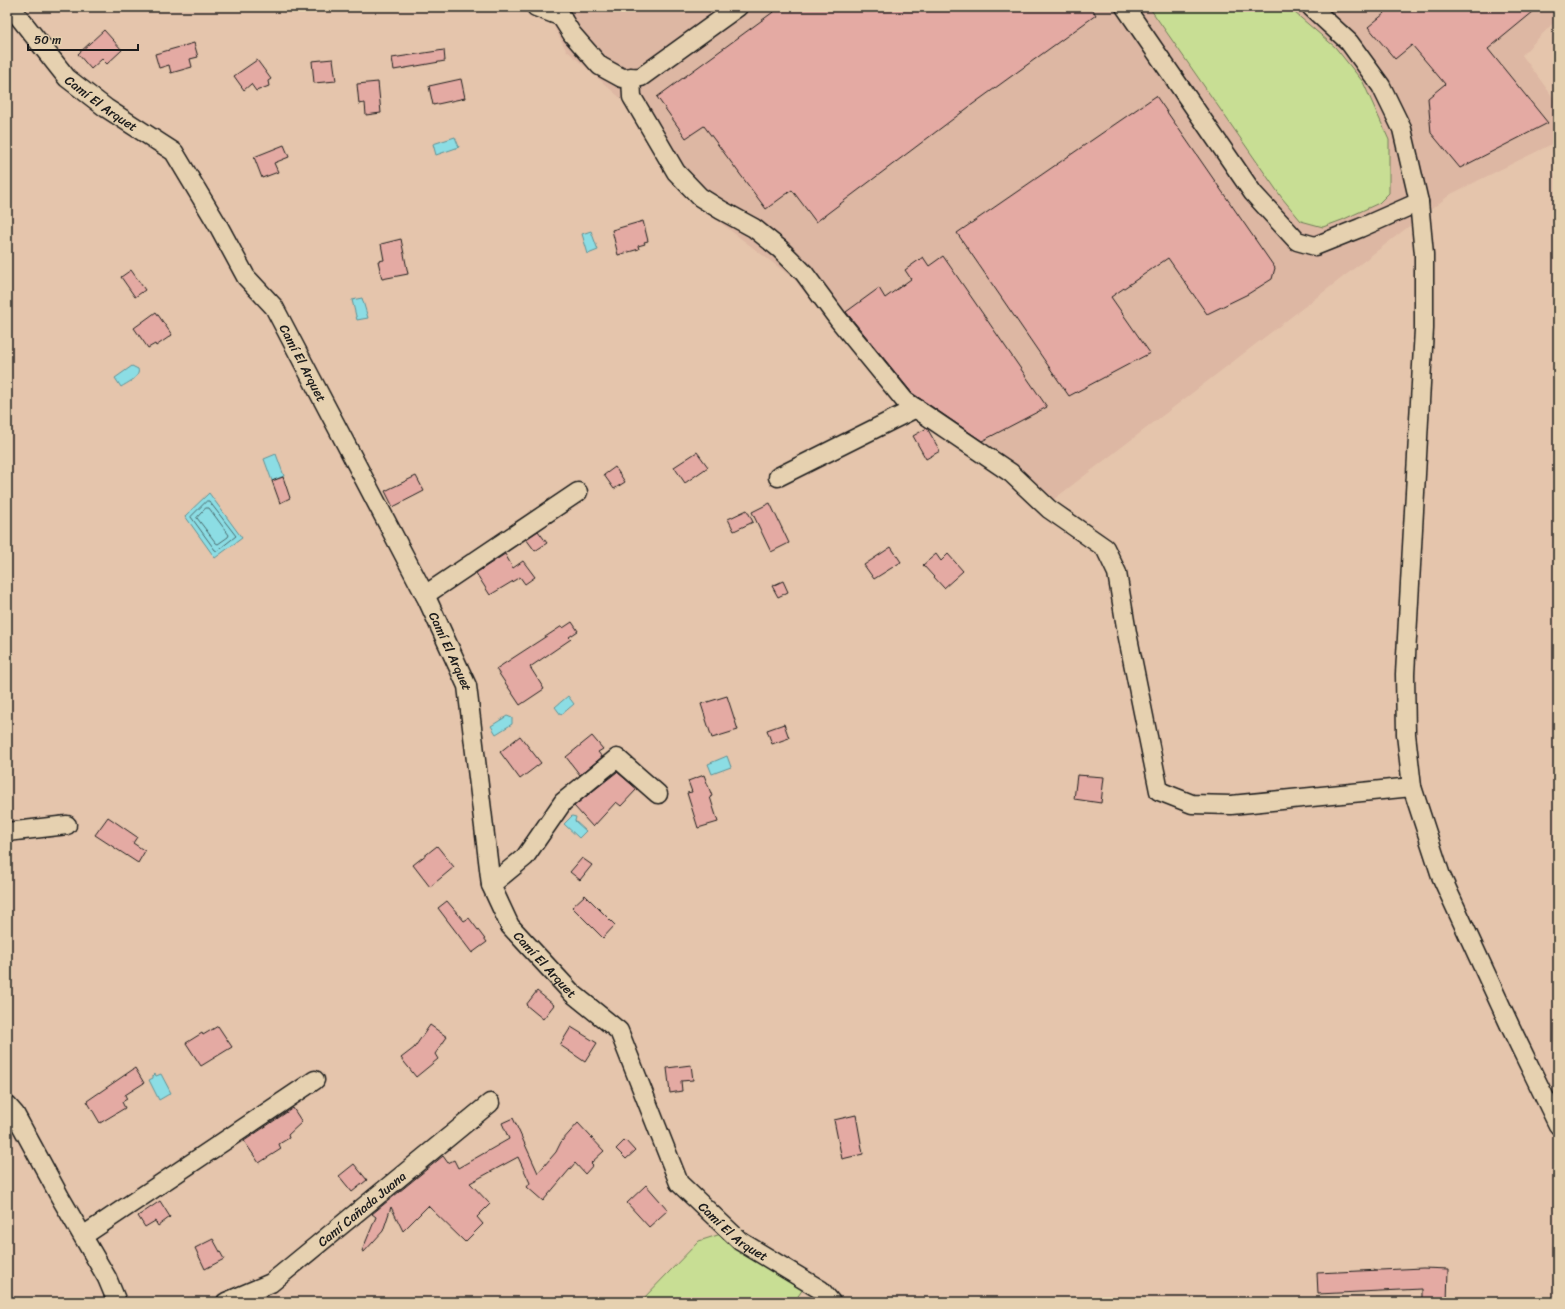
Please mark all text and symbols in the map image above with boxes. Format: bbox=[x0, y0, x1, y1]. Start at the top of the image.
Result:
scale bar bbox=[28, 26, 138, 52]
text: 50 m bbox=[34, 29, 61, 51]
street label: Camí El Arquet bbox=[60, 69, 143, 138]
street label: Camí El Arquet bbox=[273, 320, 333, 407]
street label: Camí El Arquet bbox=[422, 608, 478, 692]
street label: Camí El Arquet bbox=[508, 925, 582, 1005]
street label: Camí Cañada Juana bbox=[312, 1165, 412, 1253]
street label: Camí El Arquet bbox=[693, 1196, 773, 1268]

